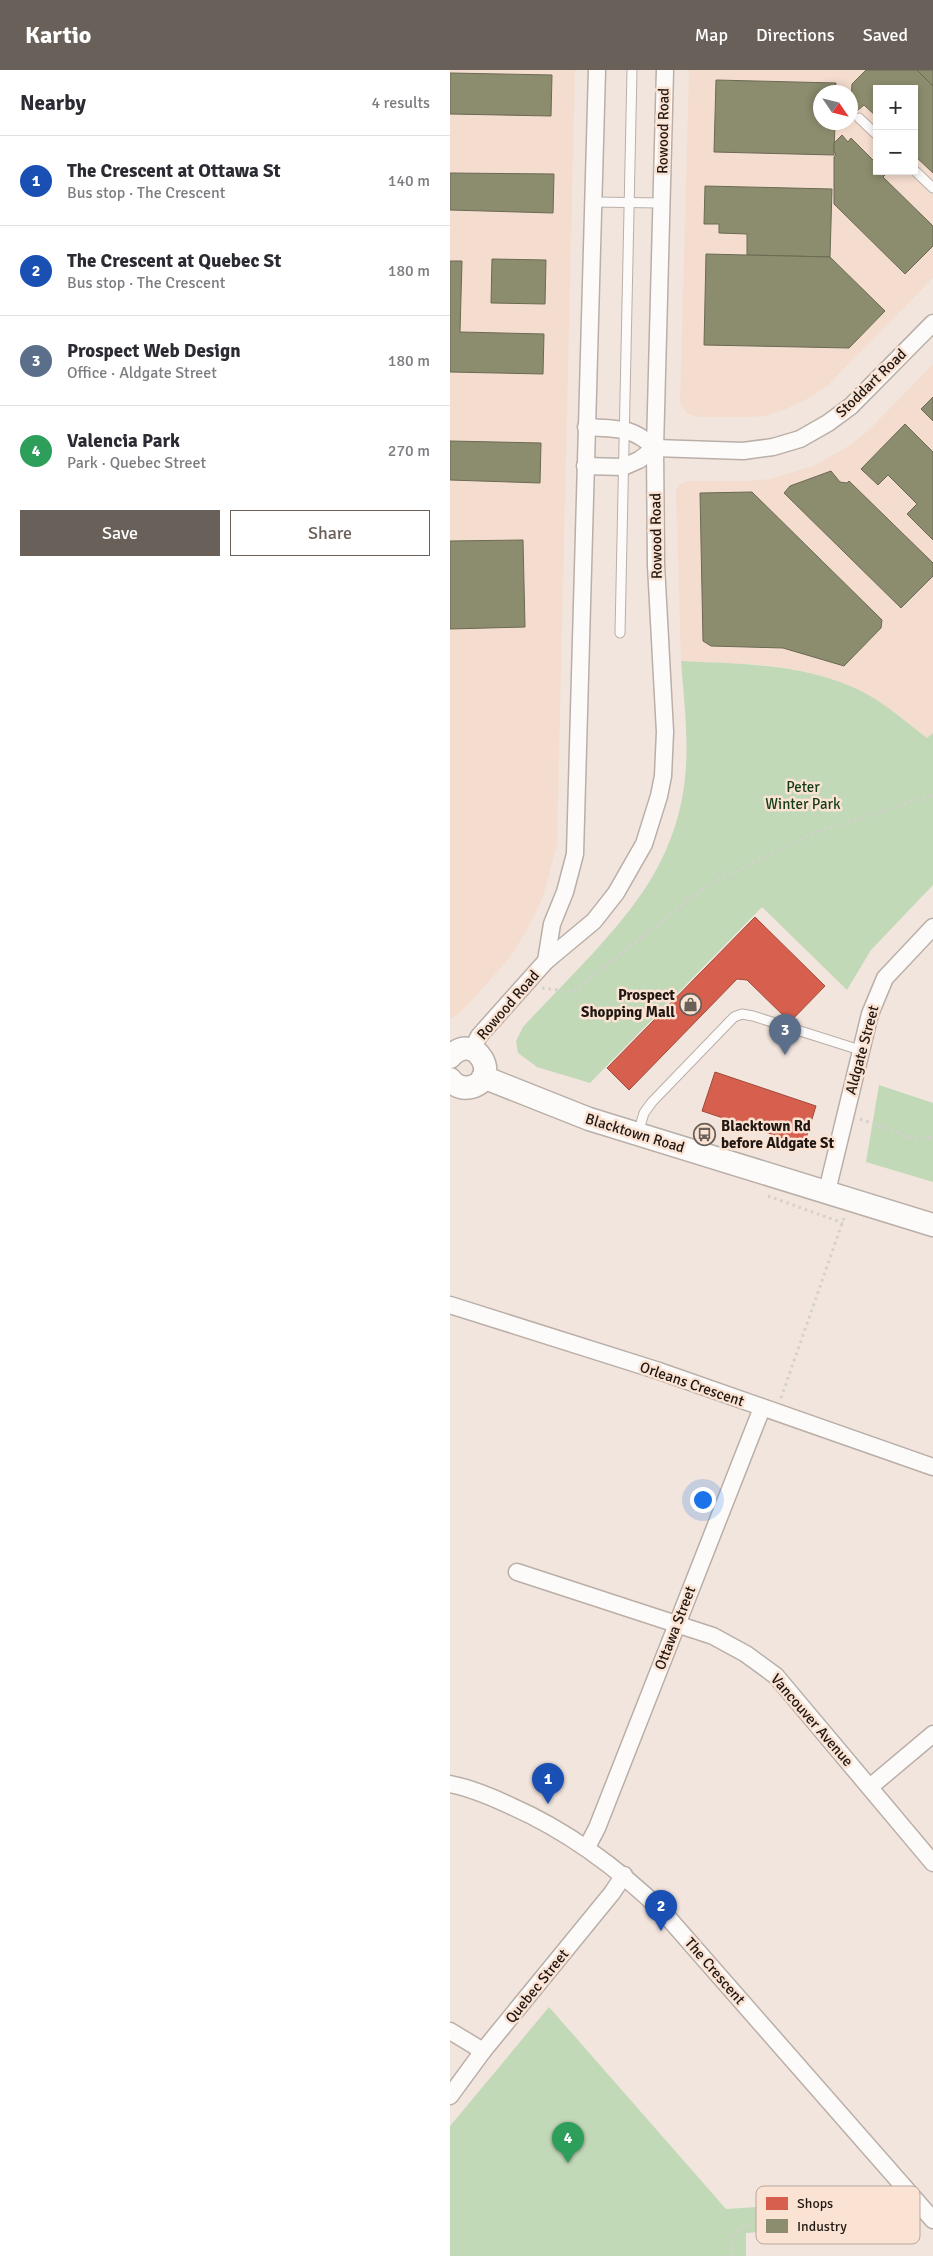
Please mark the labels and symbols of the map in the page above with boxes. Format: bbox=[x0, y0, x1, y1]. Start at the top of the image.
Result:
north arrow bbox=[813, 85, 858, 130]
street label: Rowood Road bbox=[653, 88, 673, 174]
street label: Stoddart Road bbox=[832, 345, 910, 421]
street label: Rowood Road bbox=[646, 493, 666, 579]
park label: Peter Winter Park bbox=[765, 778, 841, 813]
street label: Rowood Road bbox=[473, 967, 543, 1043]
place label: Prospect Shopping Mall bbox=[581, 986, 675, 1021]
shop icon: Prospect Shopping Mall bbox=[679, 992, 703, 1016]
street label: Aldgate Street bbox=[841, 1003, 883, 1097]
pin: 3 bbox=[769, 1014, 801, 1055]
street label: Blacktown Road bbox=[583, 1109, 687, 1157]
place label: Blacktown Rd before Aldgate St bbox=[721, 1117, 834, 1152]
bus stop icon: Blacktown Rd before Aldgate St bbox=[693, 1123, 717, 1147]
street label: Orleans Crescent bbox=[637, 1358, 747, 1410]
your location bbox=[690, 1487, 716, 1513]
street label: Ottawa Street bbox=[651, 1583, 699, 1673]
street label: Vancouver Avenue bbox=[767, 1670, 857, 1770]
pin: 1 bbox=[532, 1763, 564, 1804]
pin: 2 bbox=[645, 1890, 677, 1931]
street label: The Crescent bbox=[681, 1934, 749, 2008]
street label: Quebec Street bbox=[502, 1945, 572, 2027]
pin: 4 bbox=[552, 2122, 584, 2163]
legend bbox=[756, 2186, 920, 2244]
text: Shops bbox=[797, 2195, 833, 2212]
text: Industry bbox=[797, 2218, 847, 2235]

